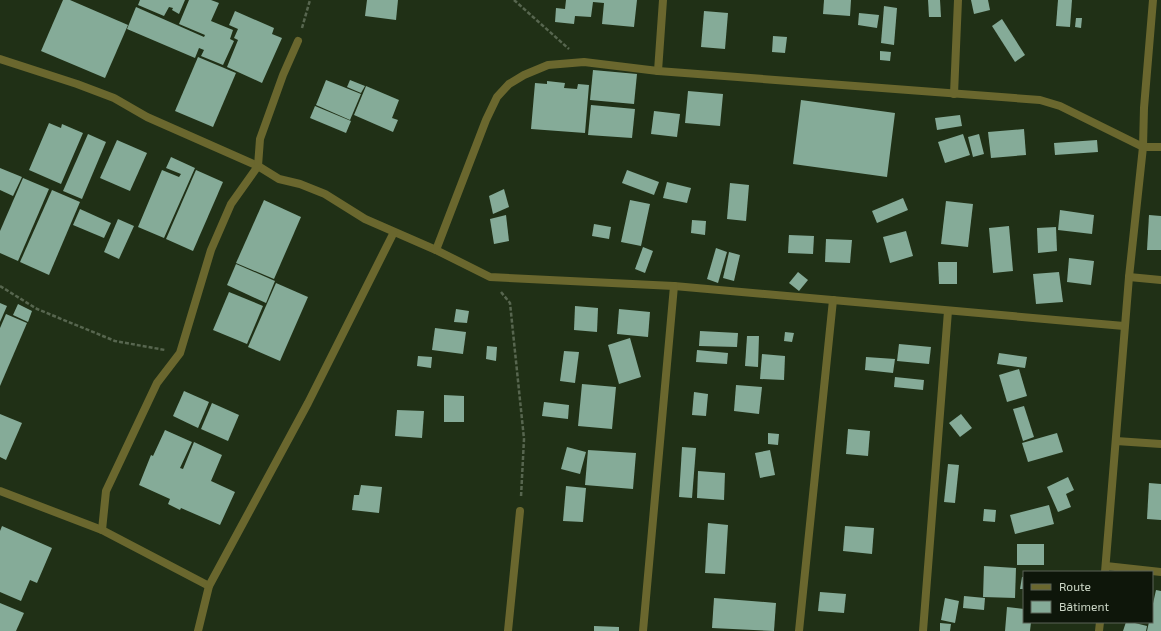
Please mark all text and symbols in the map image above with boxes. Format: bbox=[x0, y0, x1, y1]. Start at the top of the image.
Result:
legend bbox=[1023, 571, 1153, 623]
text: Route bbox=[1059, 579, 1091, 593]
text: Bâtiment bbox=[1059, 599, 1110, 613]

